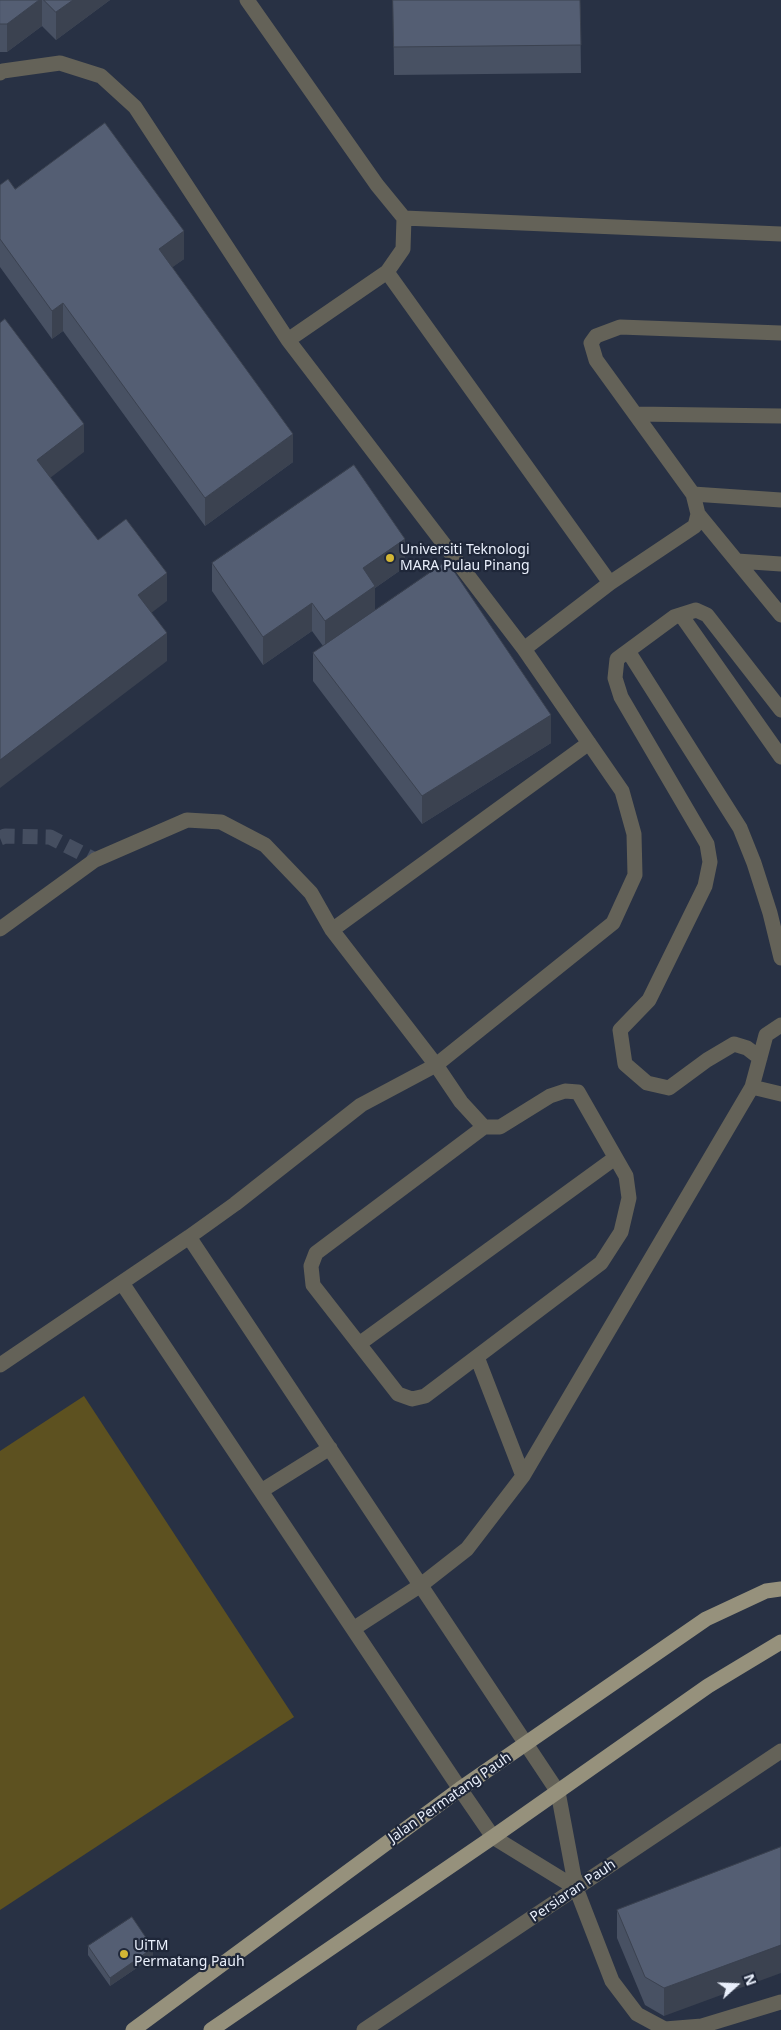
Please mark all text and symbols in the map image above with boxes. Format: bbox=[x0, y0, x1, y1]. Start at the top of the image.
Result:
place label: Universiti Teknologi MARA Pulau Pinang bbox=[400, 542, 530, 574]
marker: Universiti Teknologi MARA Pulau Pinang bbox=[384, 552, 396, 564]
street label: Jalan Permatang Pauh bbox=[385, 1749, 515, 1847]
street label: Persiaran Pauh bbox=[527, 1856, 619, 1926]
place label: UiTM Permatang Pauh bbox=[134, 1938, 245, 1970]
marker: UiTM Permatang Pauh bbox=[118, 1948, 130, 1960]
north arrow bbox=[711, 1960, 761, 2010]
text: N bbox=[740, 1971, 761, 1988]

